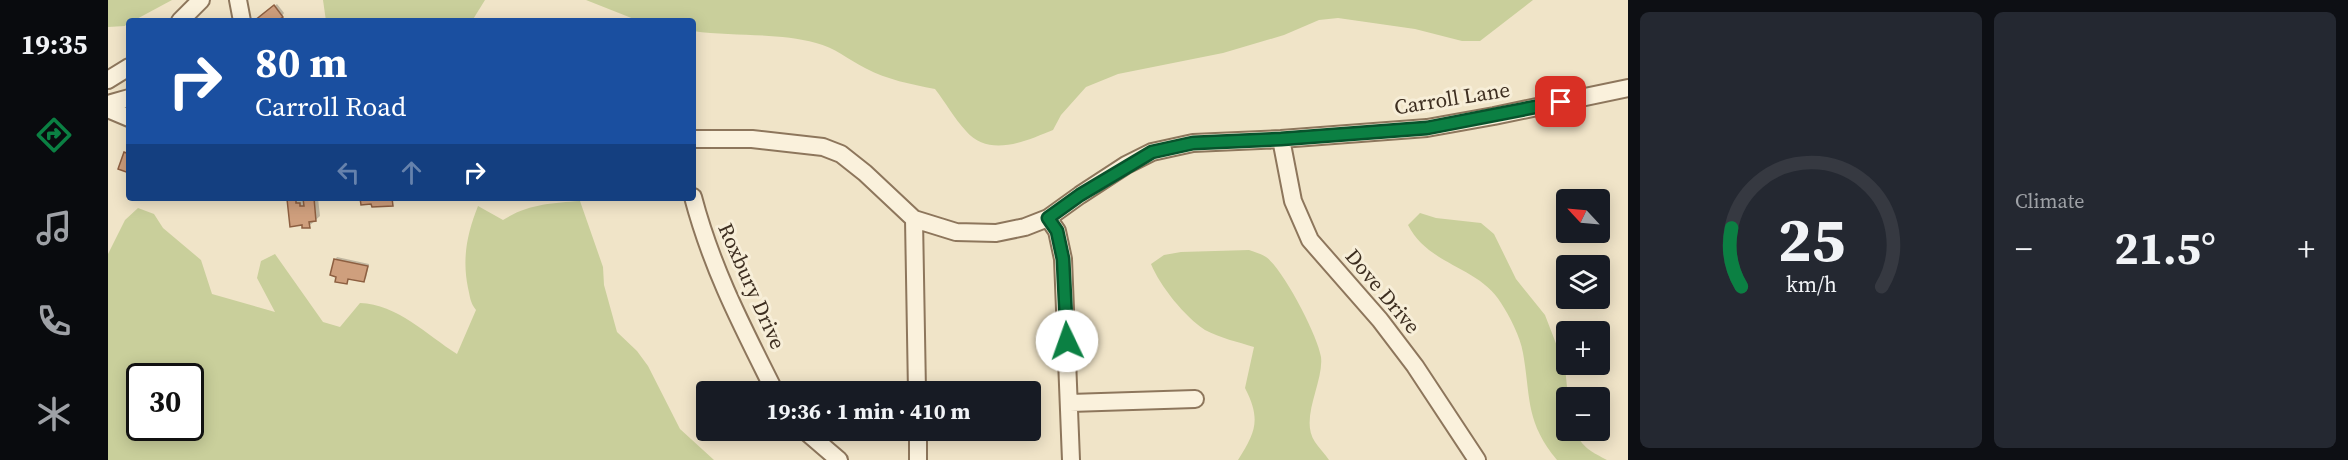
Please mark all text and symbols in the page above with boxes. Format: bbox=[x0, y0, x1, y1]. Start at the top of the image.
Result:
text: 19:35 bbox=[21, 26, 87, 63]
text: 80 m bbox=[255, 33, 348, 91]
icon: right bbox=[156, 42, 234, 120]
street label: Carroll Lane bbox=[1392, 75, 1512, 121]
pin bbox=[1535, 76, 1586, 127]
icon: arrive bbox=[1544, 85, 1577, 118]
text: Carroll Road bbox=[255, 88, 406, 125]
icon: directions bbox=[33, 114, 75, 156]
icon: left bbox=[332, 156, 365, 189]
icon: ahead bbox=[395, 156, 428, 189]
icon: right bbox=[458, 156, 491, 189]
text: Climate bbox=[2015, 187, 2084, 215]
north arrow bbox=[1556, 189, 1610, 243]
map controls bbox=[1556, 189, 1610, 441]
text: 25 bbox=[1777, 196, 1845, 282]
icon: music bbox=[33, 207, 75, 249]
text: 21.5° bbox=[2114, 217, 2216, 279]
street label: Roxbury Drive bbox=[711, 218, 793, 354]
text: − bbox=[2015, 226, 2033, 271]
text: + bbox=[2298, 226, 2315, 271]
street label: Dove Drive bbox=[1339, 242, 1427, 340]
button: layers bbox=[1556, 255, 1610, 309]
text: km/h bbox=[1785, 270, 1837, 299]
icon: phone bbox=[33, 300, 75, 342]
position arrow bbox=[1035, 309, 1099, 373]
button: + bbox=[1556, 321, 1610, 375]
speed limit sign: 30 bbox=[126, 363, 204, 441]
button: − bbox=[1556, 387, 1610, 441]
icon: climate bbox=[33, 393, 75, 435]
text: 19:36 · 1 min · 410 m bbox=[767, 396, 970, 426]

